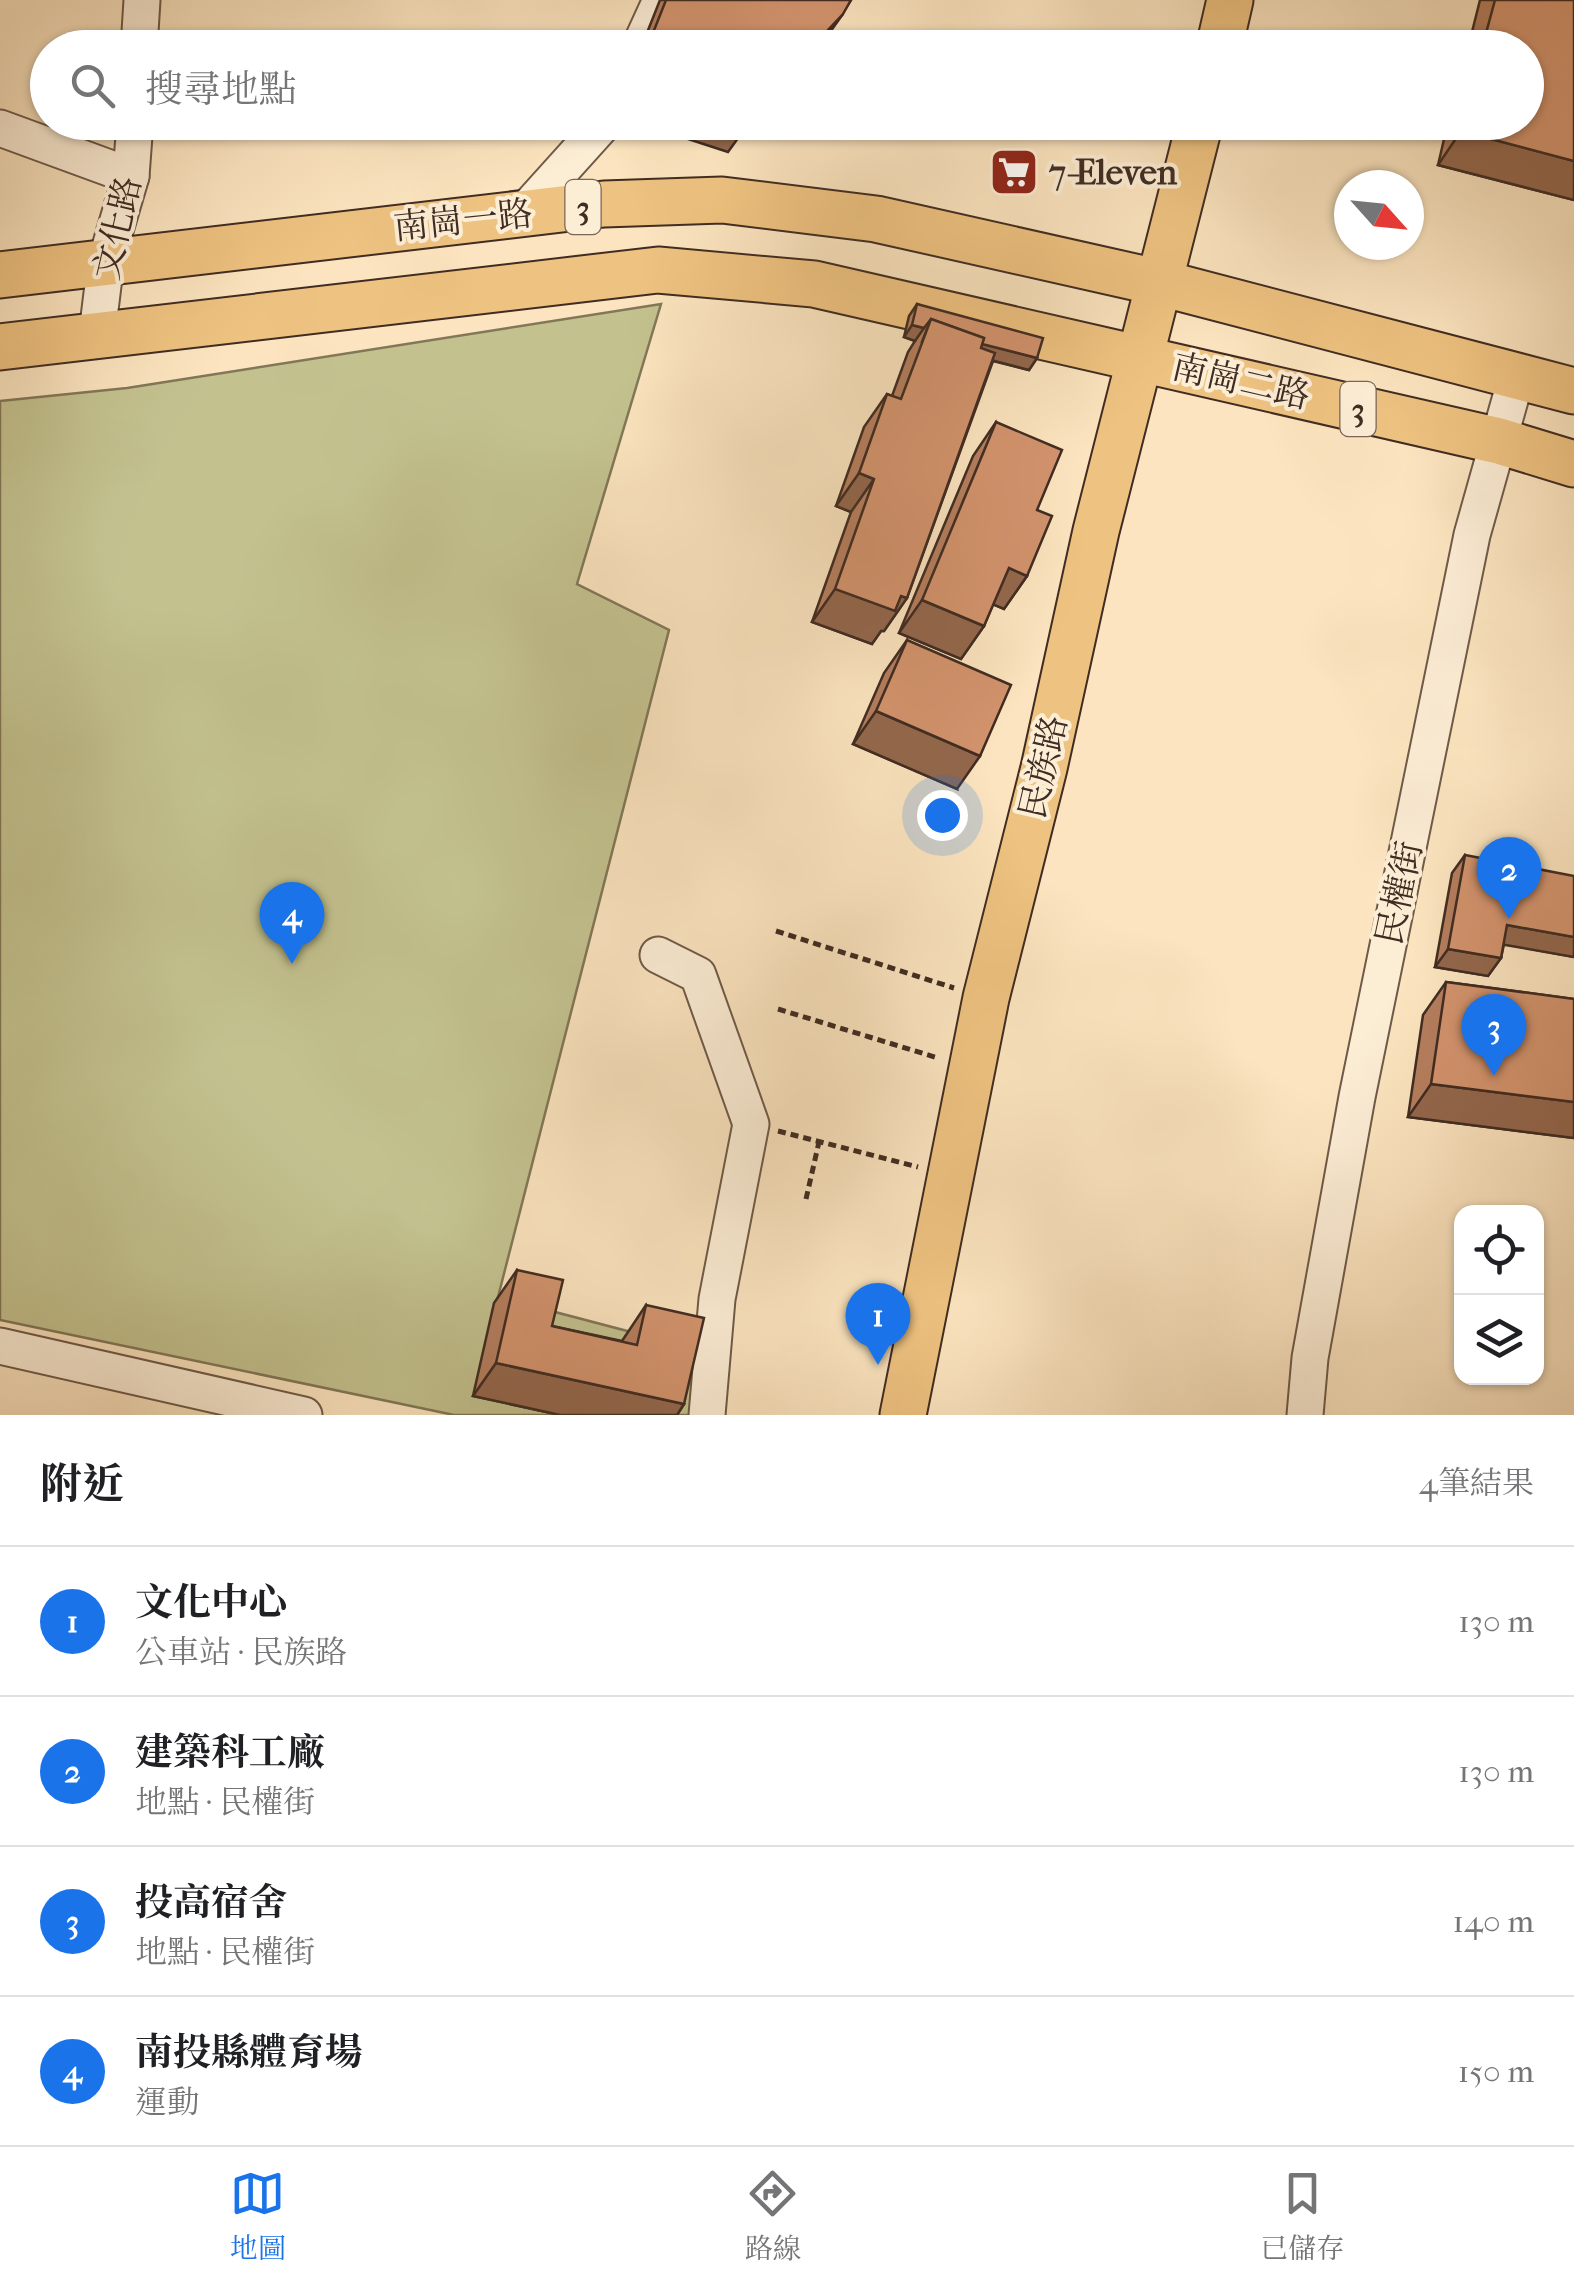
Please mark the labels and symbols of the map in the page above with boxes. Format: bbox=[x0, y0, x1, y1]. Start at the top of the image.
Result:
supermarket icon: 7-Eleven bbox=[988, 146, 1040, 198]
place label: 7-Eleven bbox=[1049, 152, 1178, 193]
north arrow bbox=[1334, 170, 1424, 260]
street label: 文化路 bbox=[86, 172, 149, 284]
road number: 3 bbox=[566, 180, 600, 234]
street label: 南崗一路 bbox=[391, 193, 535, 248]
street label: 南崗二路 bbox=[1168, 346, 1314, 417]
road number: 3 bbox=[1340, 382, 1376, 436]
street label: 民族路 bbox=[1012, 711, 1075, 823]
your location bbox=[917, 790, 968, 841]
pin: 2 bbox=[1476, 836, 1542, 919]
street label: 民權街 bbox=[1369, 837, 1430, 949]
pin: 4 bbox=[260, 882, 324, 964]
pin: 3 bbox=[1462, 994, 1526, 1076]
pin: 1 bbox=[846, 1282, 910, 1365]

